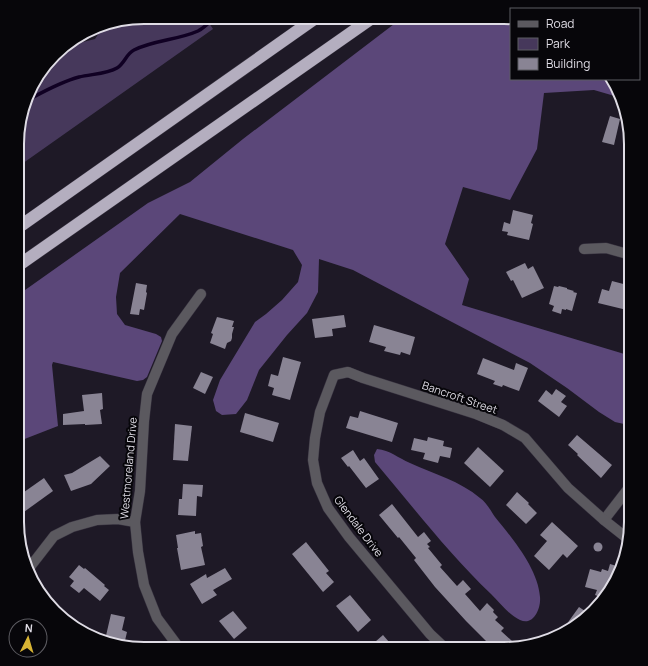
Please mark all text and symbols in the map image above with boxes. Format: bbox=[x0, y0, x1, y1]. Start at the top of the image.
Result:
legend bbox=[510, 8, 640, 80]
text: Road bbox=[546, 15, 574, 32]
text: Park bbox=[546, 35, 571, 52]
text: Building bbox=[546, 55, 590, 72]
street label: Bancroft Street bbox=[420, 377, 500, 417]
street label: Westmoreland Drive bbox=[116, 416, 140, 519]
street label: Glendale Drive bbox=[331, 492, 387, 560]
north arrow bbox=[8, 618, 48, 658]
text: N bbox=[24, 620, 34, 635]

